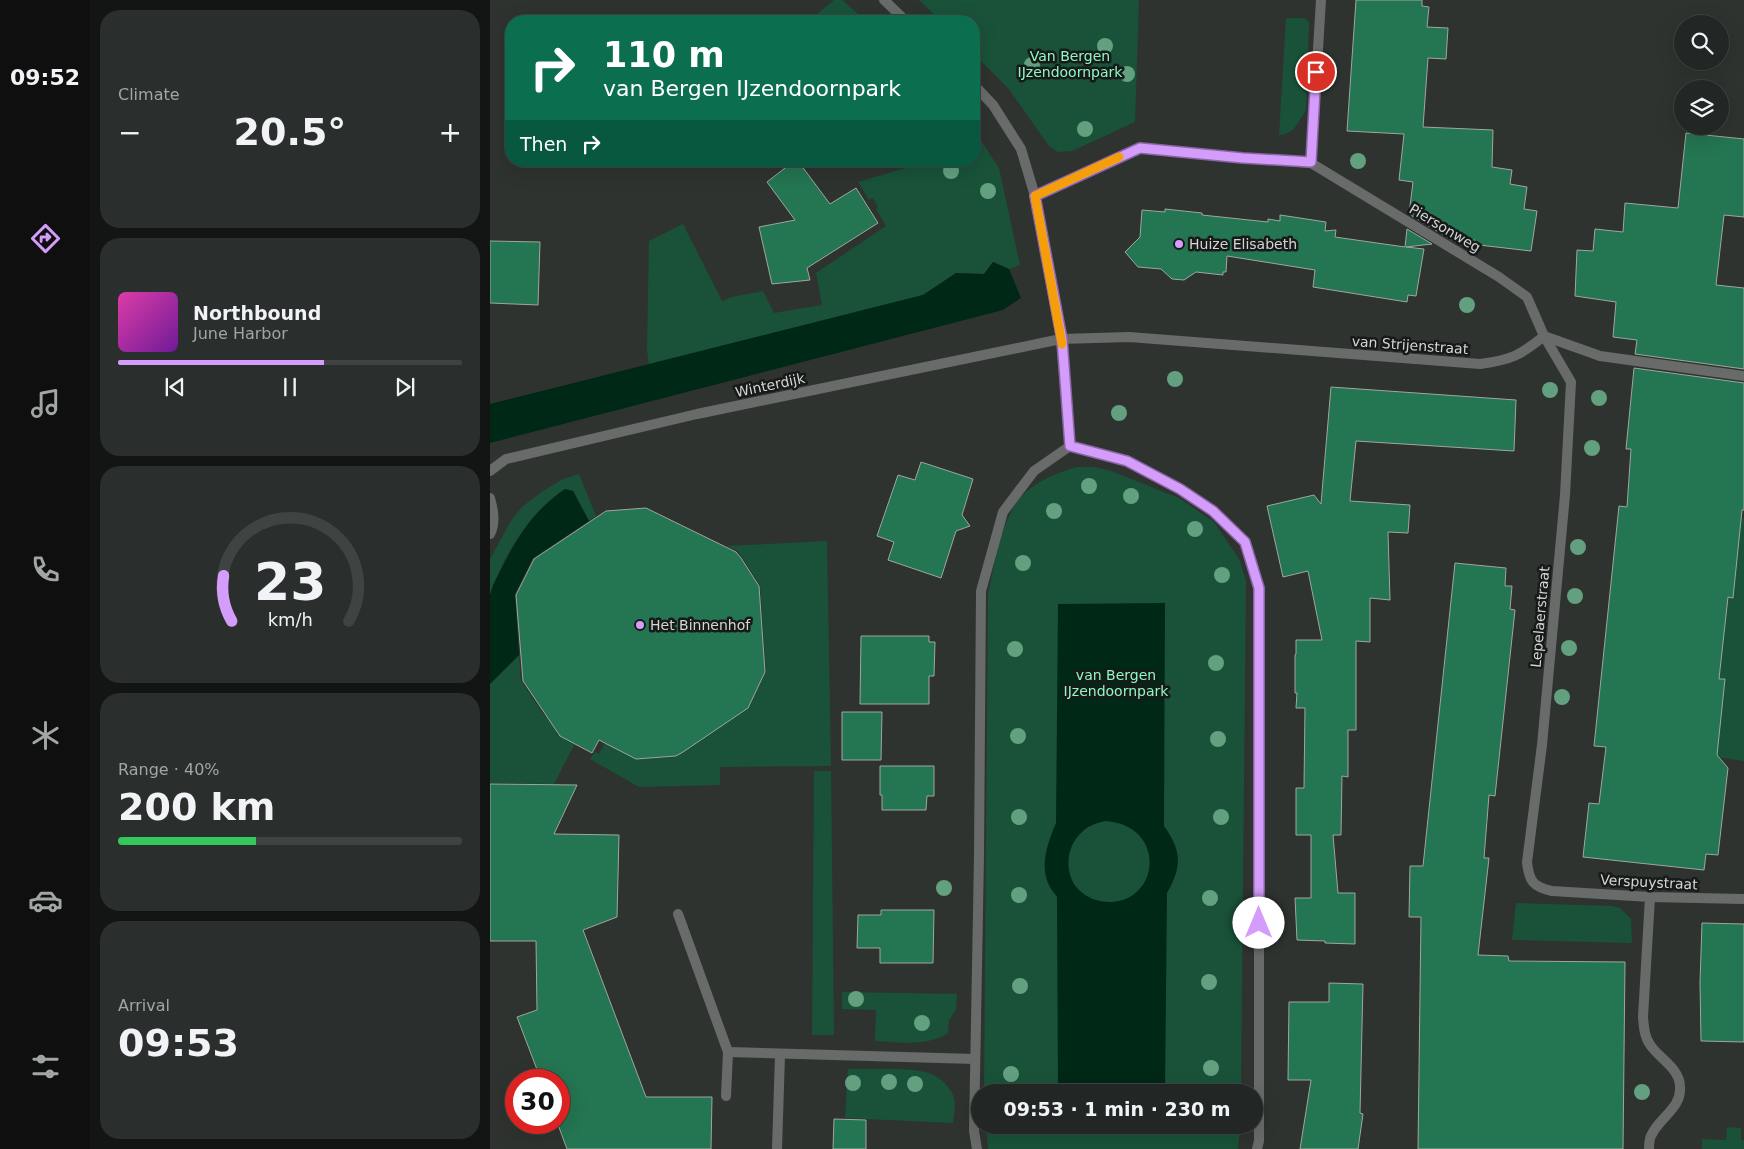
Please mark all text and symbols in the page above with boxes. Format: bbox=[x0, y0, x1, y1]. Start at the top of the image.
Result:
map controls bbox=[1674, 15, 1729, 135]
button: search bbox=[1674, 15, 1729, 70]
icon: right bbox=[520, 35, 585, 100]
text: 110 m bbox=[603, 35, 725, 75]
park label: Van Bergen IJzendoornpark bbox=[1018, 48, 1123, 80]
pin bbox=[1295, 51, 1337, 93]
icon: arrive bbox=[1302, 58, 1330, 86]
text: 09:52 bbox=[10, 65, 80, 90]
text: van Bergen IJzendoornpark bbox=[603, 76, 901, 101]
button: layers bbox=[1674, 80, 1729, 135]
text: Climate bbox=[118, 85, 180, 104]
text: 20.5° bbox=[234, 110, 346, 154]
text: − bbox=[118, 116, 141, 149]
text: + bbox=[439, 116, 462, 149]
icon: right bbox=[577, 130, 605, 158]
text: Then bbox=[520, 133, 567, 155]
street label: Piersonweg bbox=[1407, 201, 1483, 255]
icon: directions bbox=[28, 221, 63, 256]
place label: Huize Elisabeth bbox=[1189, 236, 1297, 252]
marker: Huize Elisabeth bbox=[1173, 238, 1185, 250]
text: Northbound bbox=[193, 302, 321, 324]
text: June Harbor bbox=[193, 324, 288, 343]
street label: van Strijenstraat bbox=[1351, 333, 1469, 357]
street label: Winterdijk bbox=[734, 370, 807, 400]
icon: previous bbox=[161, 373, 189, 401]
icon: pause bbox=[276, 373, 304, 401]
icon: next bbox=[391, 373, 419, 401]
icon: music bbox=[28, 386, 63, 421]
icon: phone bbox=[28, 552, 63, 587]
text: 23 bbox=[254, 552, 326, 612]
street label: Lepelaerstraat bbox=[1528, 565, 1552, 668]
text: km/h bbox=[267, 609, 313, 630]
place label: Het Binnenhof bbox=[650, 617, 751, 633]
marker: Het Binnenhof bbox=[634, 619, 646, 631]
park label: van Bergen IJzendoornpark bbox=[1064, 667, 1169, 699]
icon: climate bbox=[28, 718, 63, 753]
text: Range · 40% bbox=[118, 760, 220, 779]
text: 200 km bbox=[118, 785, 275, 829]
street label: Verspuystraat bbox=[1600, 871, 1699, 893]
icon: car bbox=[28, 883, 63, 918]
position arrow bbox=[1232, 896, 1284, 948]
text: Arrival bbox=[118, 996, 170, 1015]
text: 09:53 bbox=[118, 1021, 239, 1065]
icon: filters bbox=[28, 1049, 63, 1084]
speed limit sign: 30 bbox=[505, 1069, 570, 1134]
text: 09:53 · 1 min · 230 m bbox=[1003, 1098, 1231, 1120]

